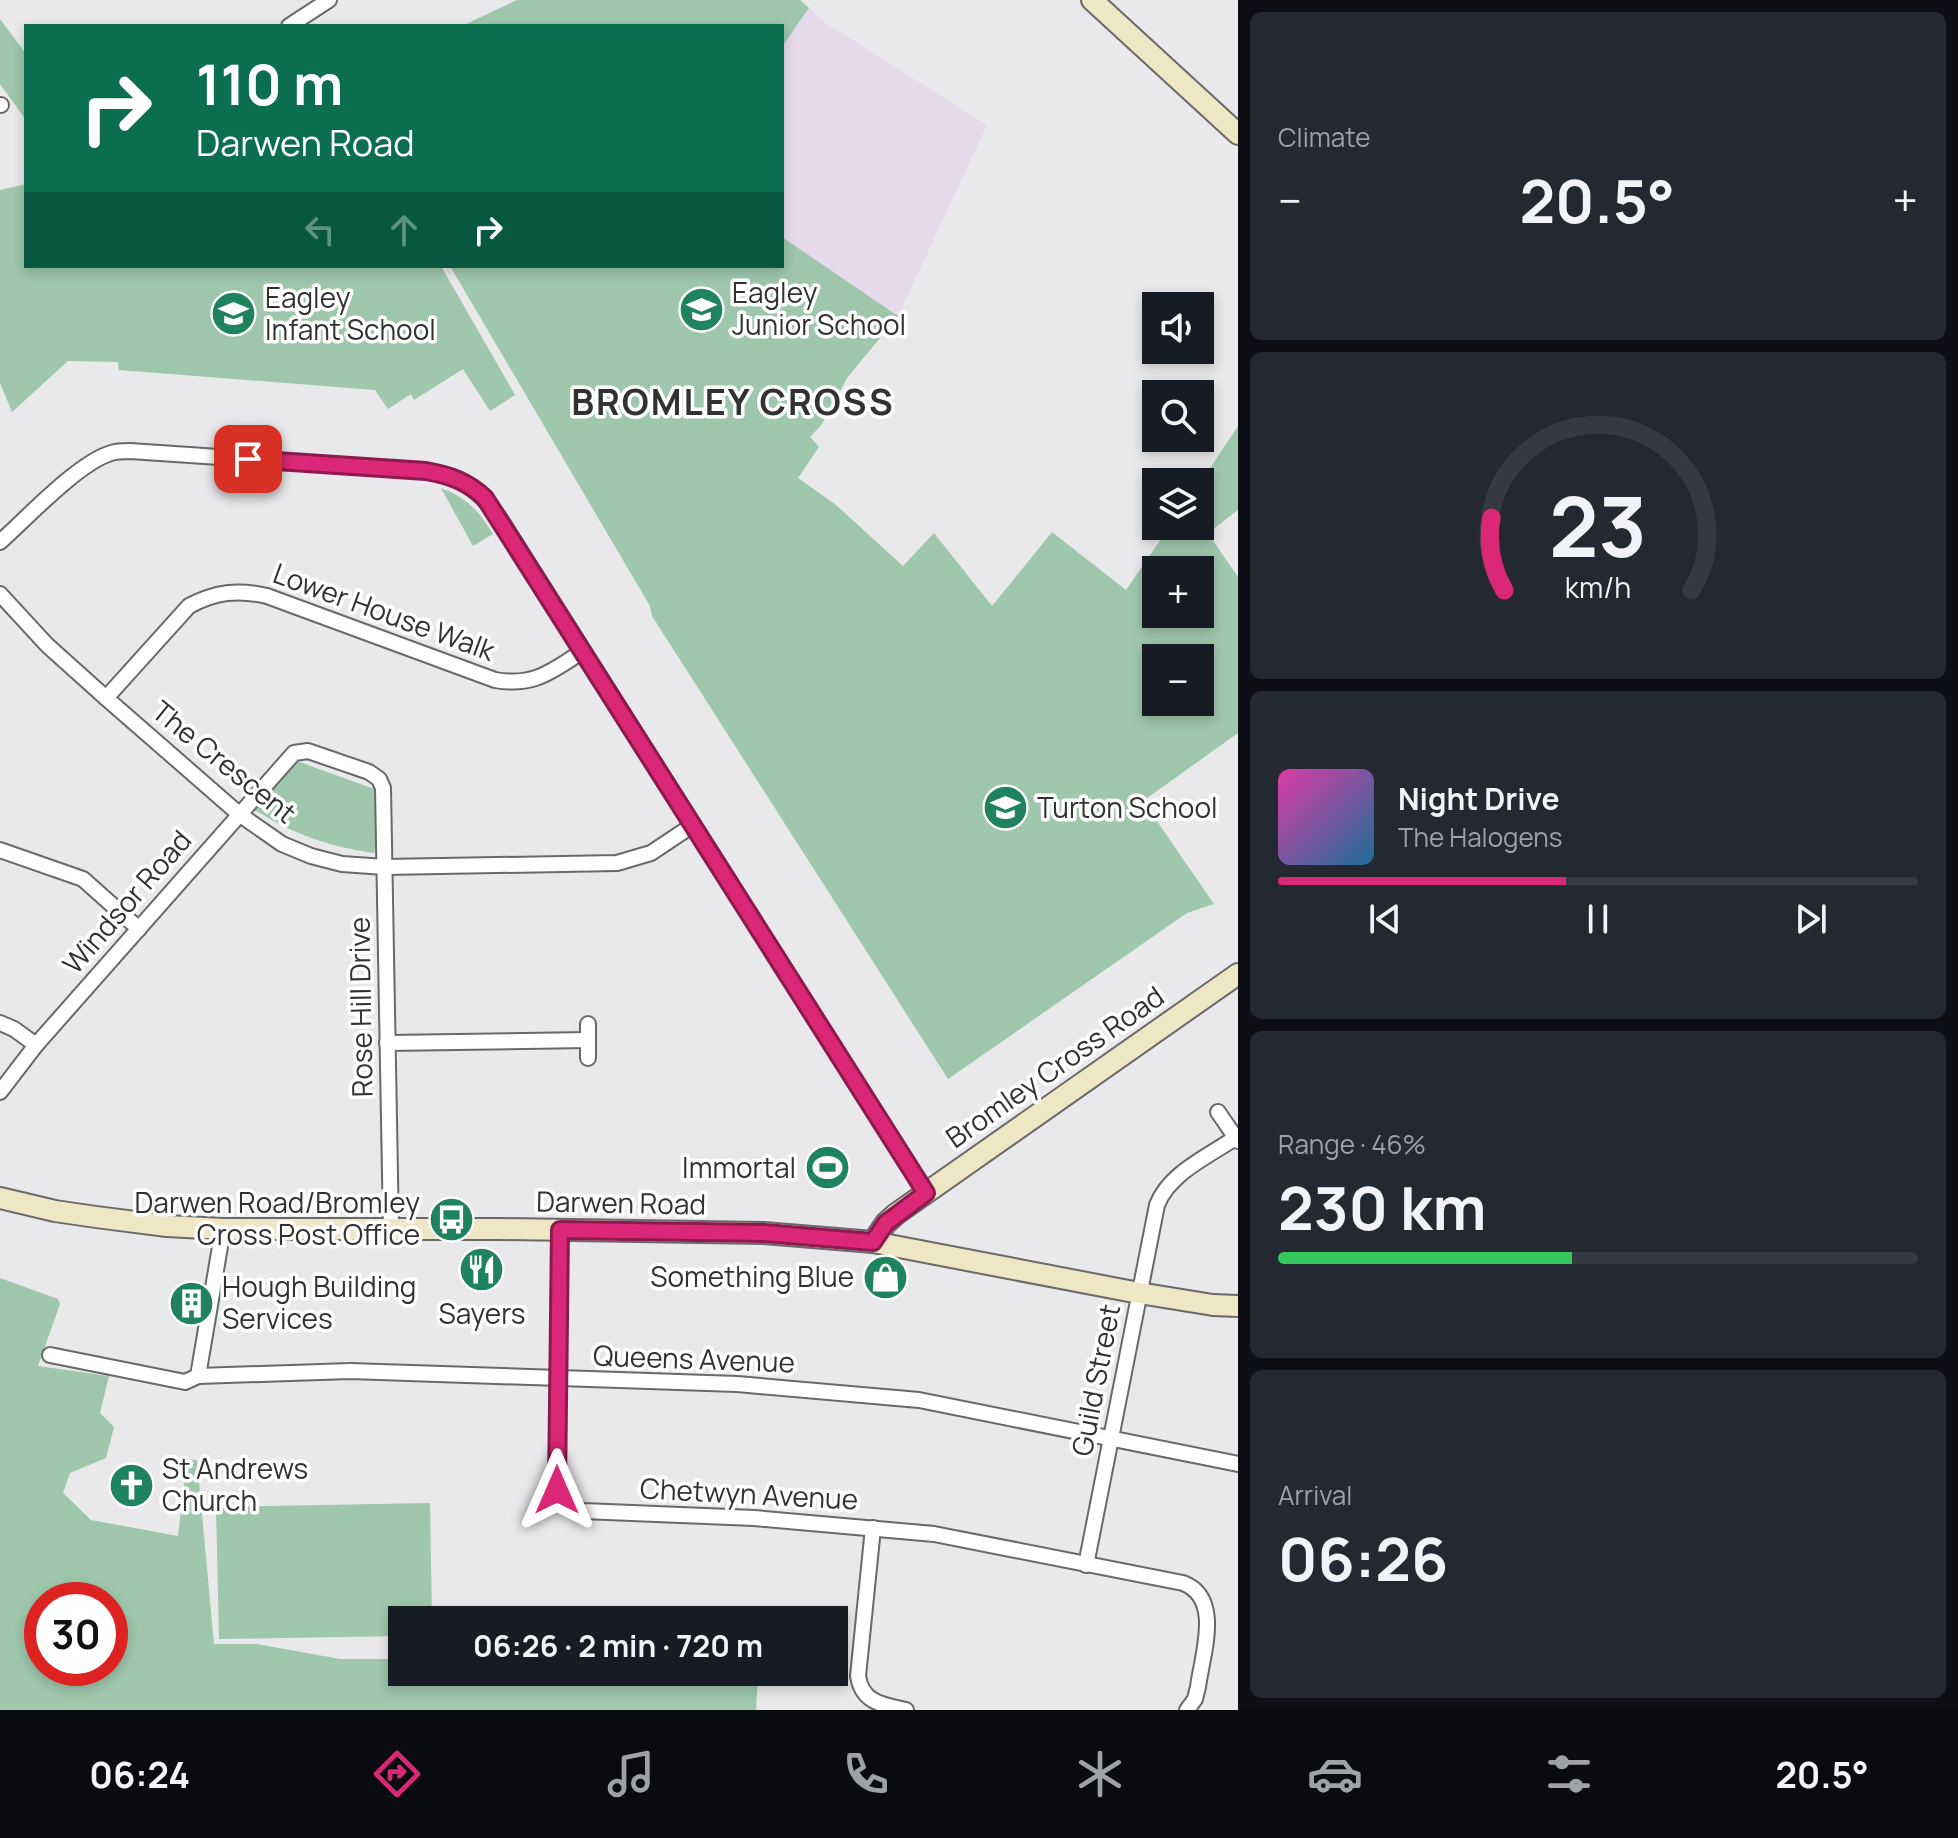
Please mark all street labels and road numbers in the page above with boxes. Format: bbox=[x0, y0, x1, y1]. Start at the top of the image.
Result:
street label: Lower House Walk bbox=[268, 553, 501, 669]
street label: The Crescent bbox=[145, 691, 305, 831]
street label: Windsor Road bbox=[53, 821, 199, 981]
street label: Rose Hill Drive bbox=[339, 916, 381, 1098]
street label: Bromley Cross Road bbox=[938, 977, 1171, 1156]
street label: Darwen Road bbox=[536, 1182, 706, 1222]
street label: Guild Street bbox=[1062, 1301, 1128, 1459]
street label: Queens Avenue bbox=[592, 1335, 796, 1381]
street label: Chetwyn Avenue bbox=[639, 1468, 859, 1518]

